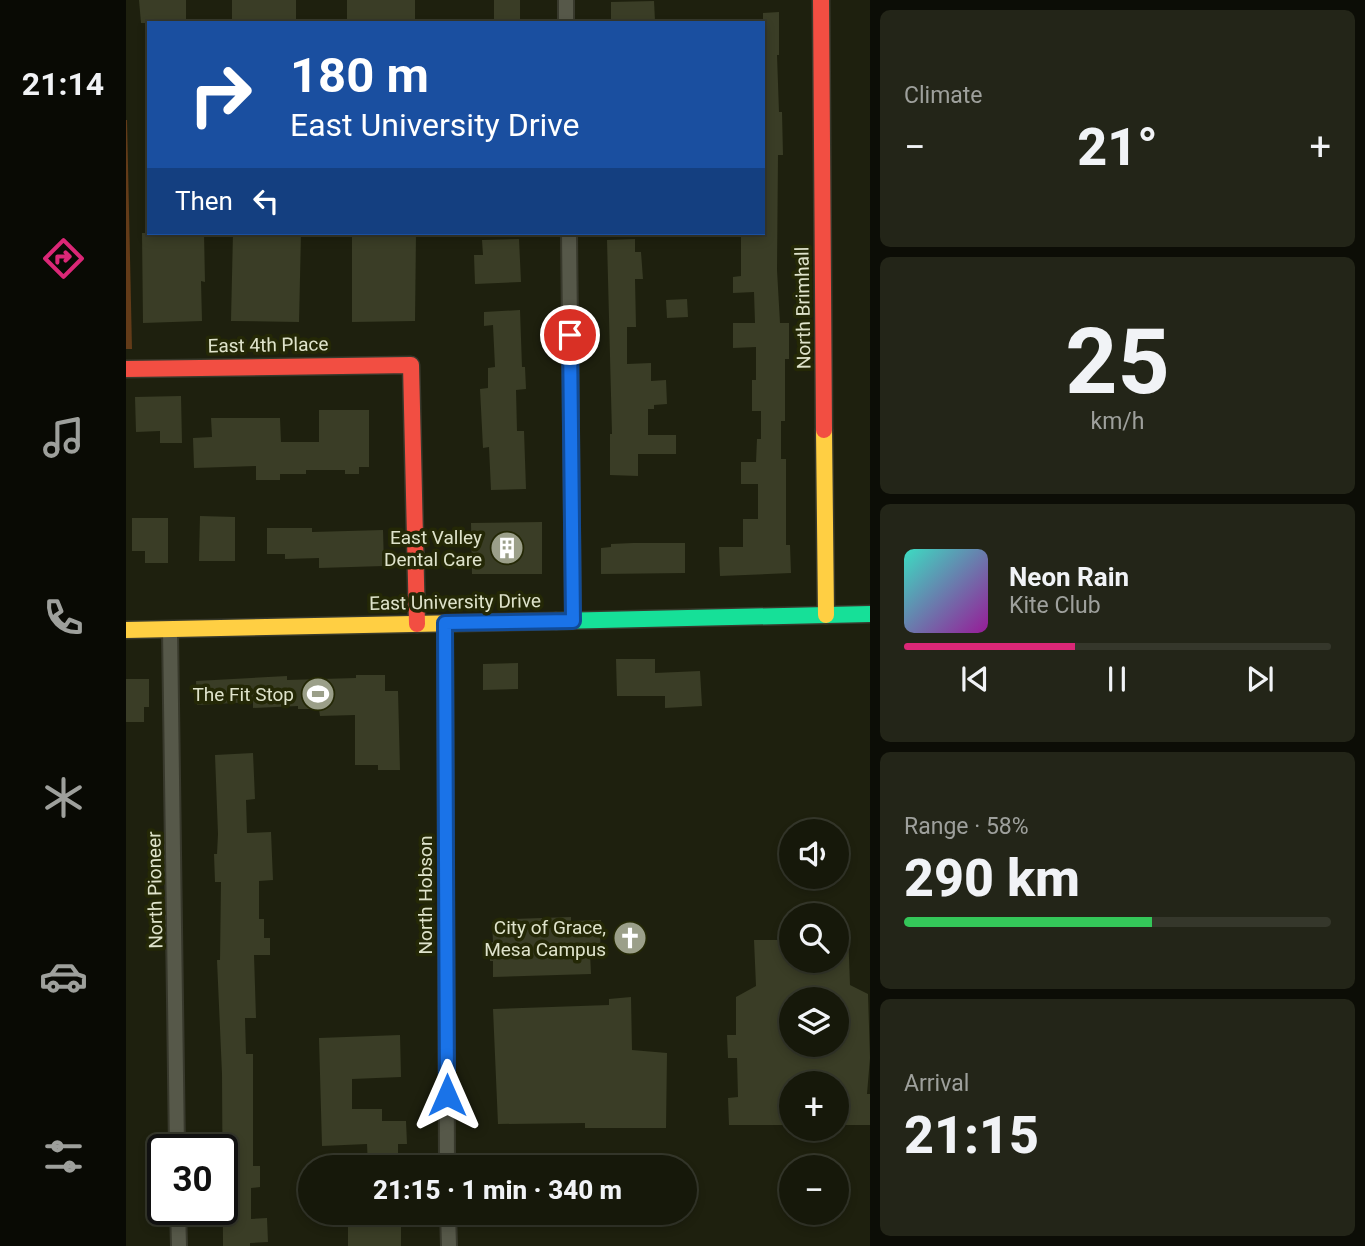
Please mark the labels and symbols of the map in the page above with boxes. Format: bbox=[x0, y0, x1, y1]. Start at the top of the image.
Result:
street label: North Brimhall bbox=[790, 247, 816, 369]
pin bbox=[540, 305, 600, 365]
street label: East 4th Place bbox=[207, 332, 329, 358]
place label: East Valley Dental Care bbox=[384, 526, 482, 571]
building icon: East Valley Dental Care bbox=[488, 529, 526, 567]
street label: East University Drive bbox=[369, 589, 541, 615]
sports icon: The Fit Stop bbox=[299, 675, 337, 713]
place label: The Fit Stop bbox=[193, 683, 294, 706]
street label: North Pioneer bbox=[142, 831, 168, 949]
street label: North Hobson bbox=[414, 836, 437, 954]
place label: City of Grace, Mesa Campus bbox=[484, 916, 606, 961]
church icon: City of Grace, Mesa Campus bbox=[611, 919, 649, 957]
position arrow bbox=[410, 1058, 484, 1132]
speed limit sign: 30 bbox=[147, 1134, 238, 1225]

